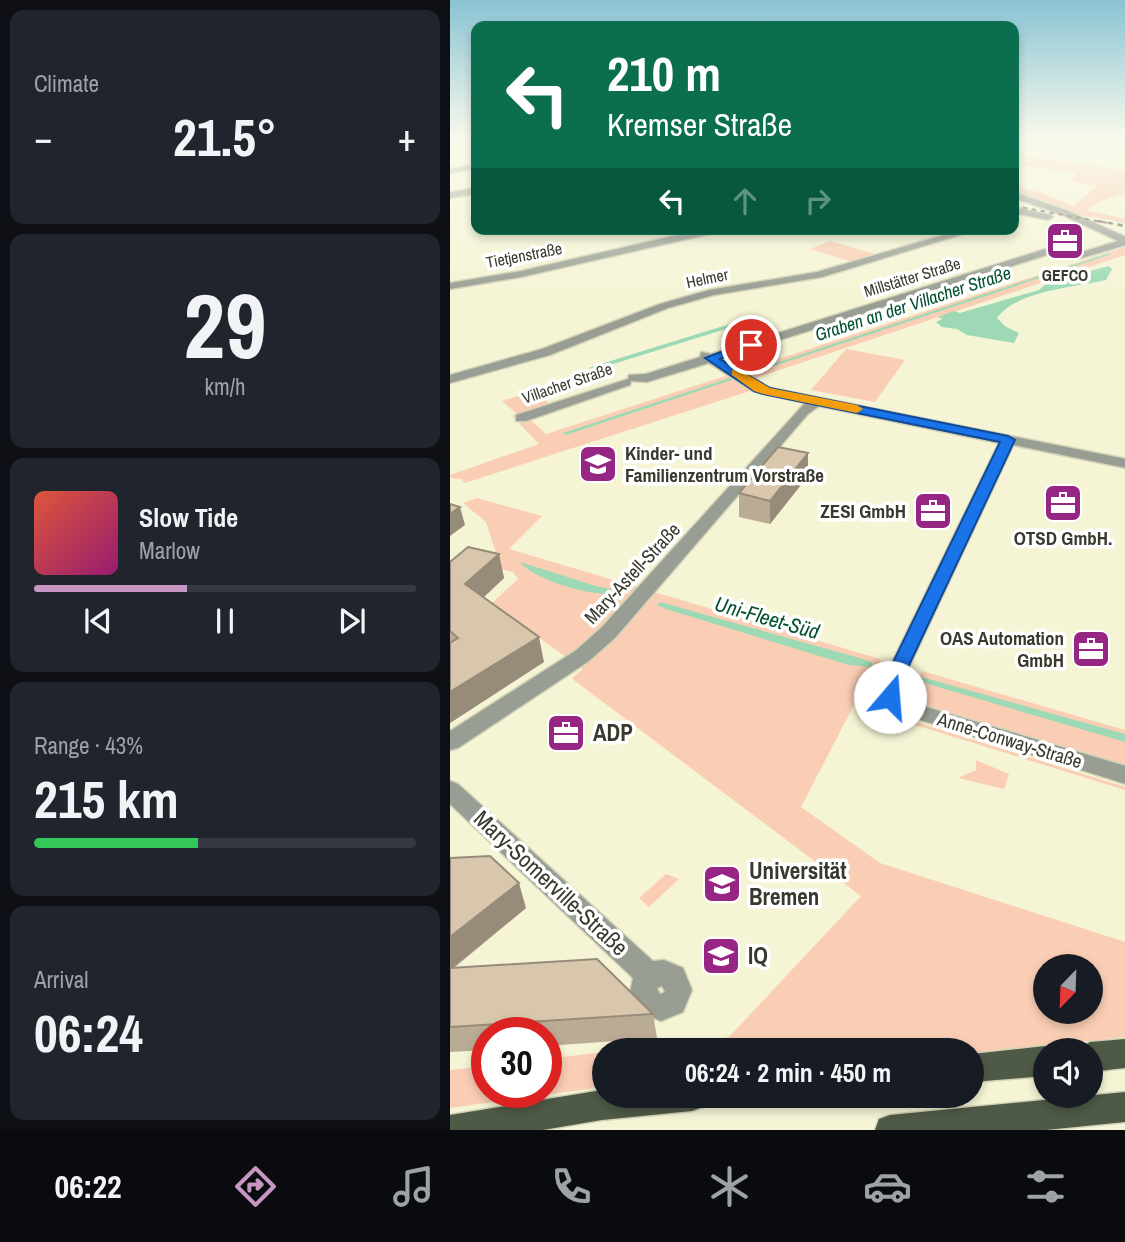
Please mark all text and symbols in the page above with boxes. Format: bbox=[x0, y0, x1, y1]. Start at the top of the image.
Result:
text: 210 m bbox=[607, 40, 721, 106]
icon: left bbox=[492, 49, 583, 140]
text: Climate bbox=[34, 68, 99, 99]
text: 21.5° bbox=[173, 102, 277, 172]
text: Kremser Straße bbox=[607, 103, 792, 146]
text: − bbox=[34, 112, 52, 163]
text: + bbox=[398, 112, 416, 163]
icon: left bbox=[653, 182, 691, 220]
icon: ahead bbox=[726, 182, 764, 220]
icon: right bbox=[799, 182, 837, 220]
office icon: GEFCO bbox=[1044, 220, 1086, 262]
street label: Tietjenstraße bbox=[484, 237, 564, 273]
street label: Millstätter Straße bbox=[861, 252, 963, 302]
water label: Graben an der Villacher Straße bbox=[812, 260, 1014, 347]
street label: Helmer bbox=[684, 263, 731, 293]
text: 29 bbox=[184, 264, 267, 386]
place label: GEFCO bbox=[1042, 264, 1088, 286]
pin bbox=[721, 315, 781, 375]
icon: arrive bbox=[732, 326, 770, 364]
street label: Villacher Straße bbox=[519, 357, 615, 409]
text: km/h bbox=[205, 371, 245, 402]
place label: Kinder- und Familienzentrum Vorstraße bbox=[625, 440, 824, 488]
school or university icon: Kinder- und Familienzentrum Vorstraße bbox=[577, 443, 619, 485]
office icon: OTSD GmbH. bbox=[1042, 482, 1084, 524]
office icon: ZESI GmbH bbox=[912, 490, 954, 532]
place label: ZESI GmbH bbox=[820, 498, 906, 524]
text: Slow Tide bbox=[139, 500, 238, 535]
street label: Mary-Astell-Straße bbox=[578, 517, 686, 629]
place label: OTSD GmbH. bbox=[1014, 525, 1112, 551]
text: Marlow bbox=[139, 535, 200, 566]
water label: Uni-Fleet-Süd bbox=[712, 589, 823, 646]
icon: previous bbox=[79, 602, 117, 640]
icon: pause bbox=[206, 602, 244, 640]
icon: next bbox=[333, 602, 371, 640]
place label: OAS Automation GmbH bbox=[940, 625, 1064, 673]
office icon: OAS Automation GmbH bbox=[1070, 628, 1112, 670]
position arrow bbox=[853, 660, 927, 734]
street label: Anne-Conway-Straße bbox=[934, 705, 1085, 774]
office icon: ADP bbox=[545, 712, 587, 754]
place label: ADP bbox=[593, 717, 633, 748]
text: Range · 43% bbox=[34, 730, 143, 761]
text: 215 km bbox=[34, 764, 179, 834]
street label: Mary-Somerville-Straße bbox=[468, 803, 635, 962]
place label: Universität Bremen bbox=[749, 855, 846, 912]
school or university icon: Universität Bremen bbox=[701, 863, 743, 905]
school or university icon: IQ bbox=[700, 935, 742, 977]
place label: IQ bbox=[748, 940, 768, 971]
north arrow bbox=[1033, 954, 1103, 1024]
map controls bbox=[1033, 954, 1103, 1108]
text: Arrival bbox=[34, 964, 89, 995]
text: 06:24 bbox=[34, 998, 143, 1068]
speed limit sign: 30 bbox=[471, 1017, 562, 1108]
button: sound bbox=[1033, 1038, 1103, 1108]
text: 06:24 · 2 min · 450 m bbox=[685, 1055, 891, 1090]
icon: directions bbox=[231, 1162, 280, 1211]
icon: music bbox=[389, 1162, 438, 1211]
icon: phone bbox=[547, 1162, 596, 1211]
icon: climate bbox=[705, 1162, 754, 1211]
icon: car bbox=[863, 1162, 912, 1211]
icon: filters bbox=[1021, 1162, 1070, 1211]
text: 06:22 bbox=[55, 1165, 122, 1208]

